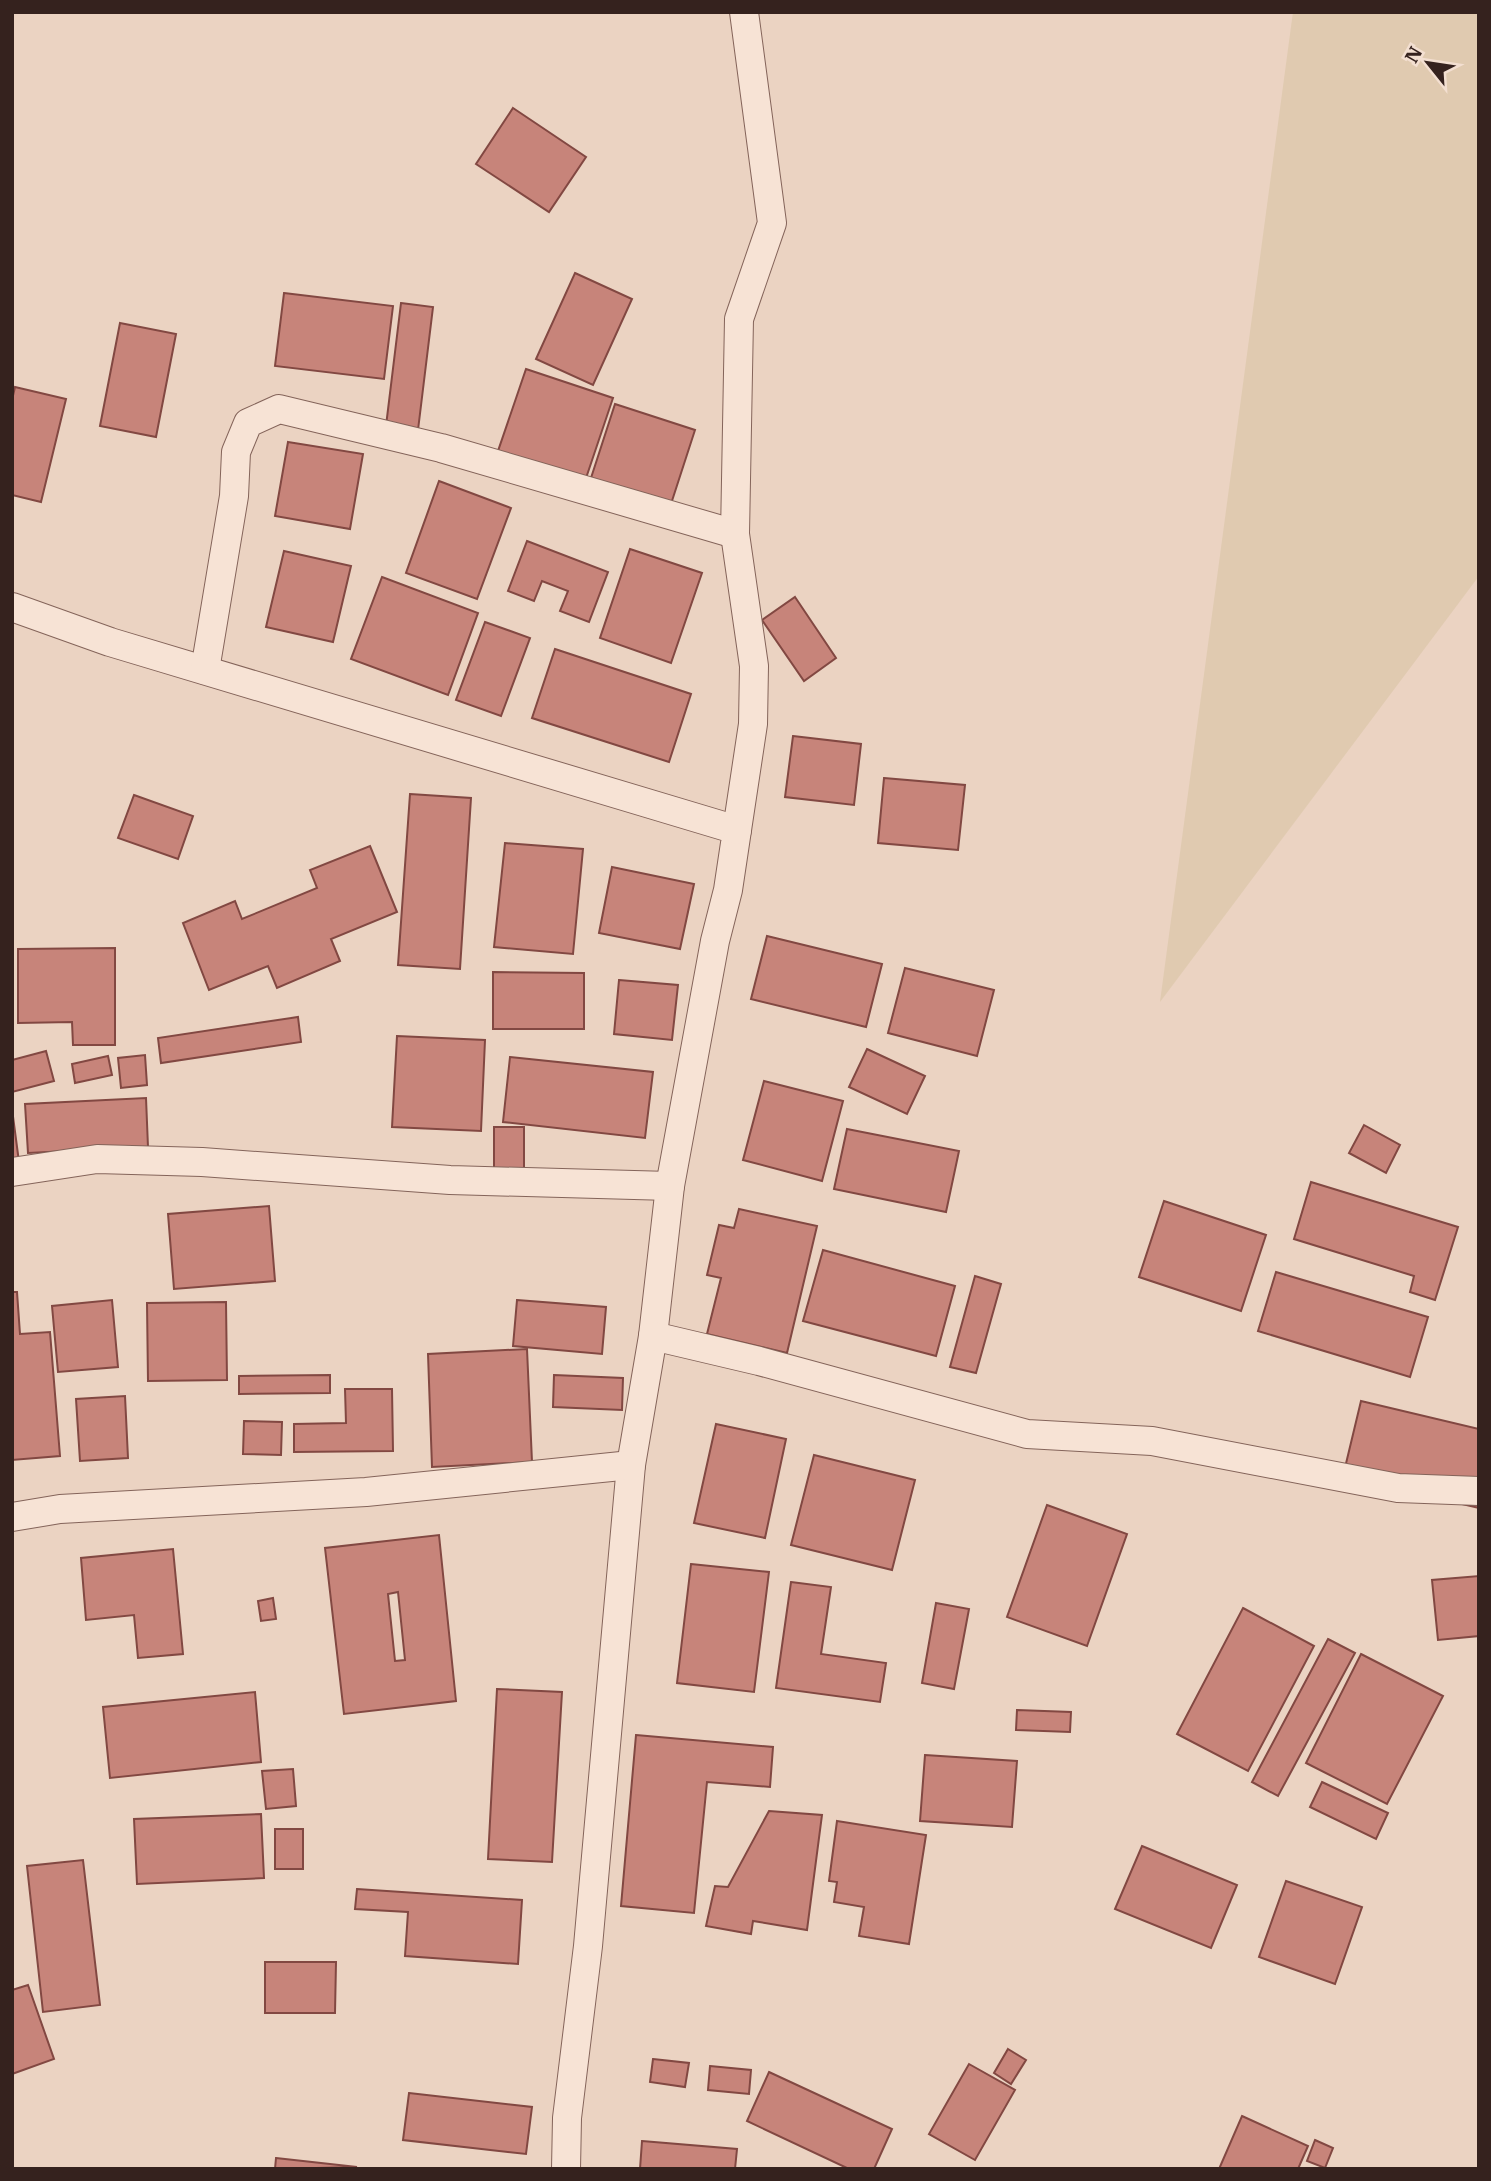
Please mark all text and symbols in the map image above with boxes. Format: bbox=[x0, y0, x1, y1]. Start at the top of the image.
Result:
north arrow bbox=[1393, 28, 1463, 98]
text: N bbox=[1399, 42, 1427, 67]

